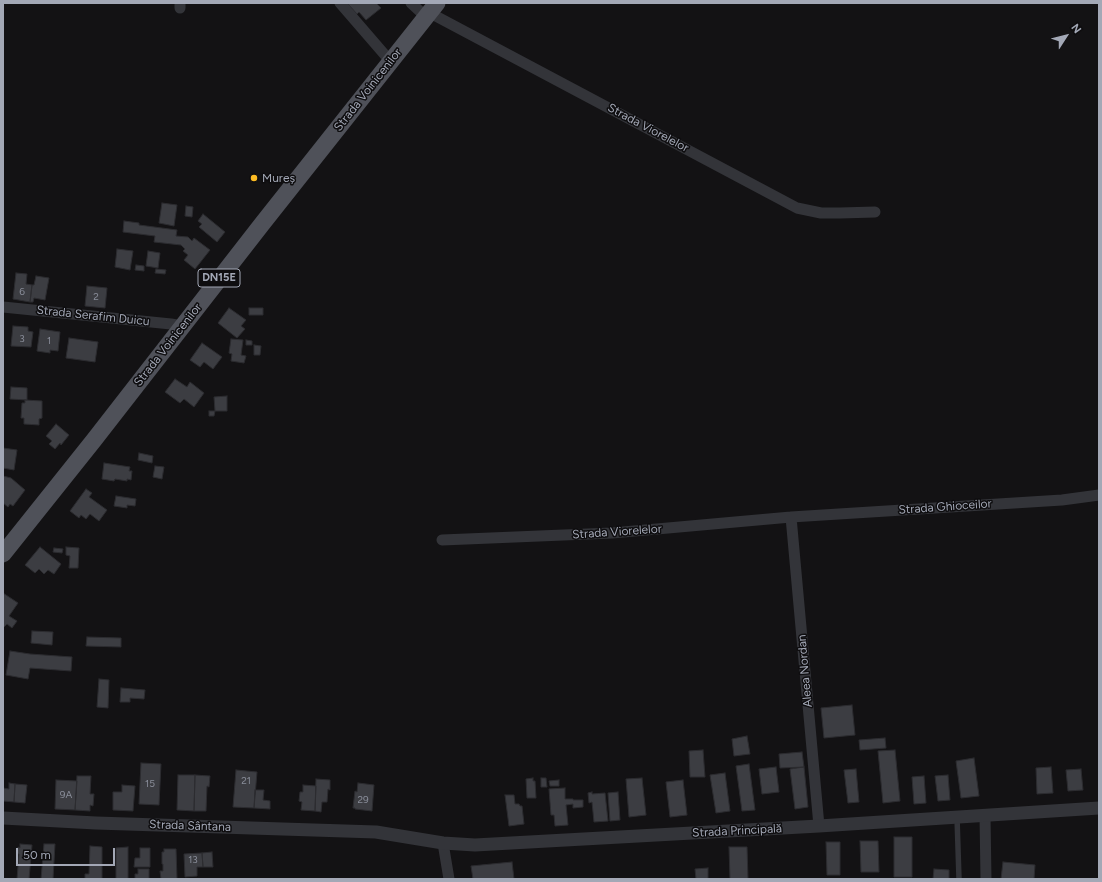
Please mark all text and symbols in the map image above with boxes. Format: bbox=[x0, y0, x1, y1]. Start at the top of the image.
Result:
north arrow bbox=[1046, 16, 1086, 56]
text: N bbox=[1068, 21, 1084, 36]
street label: Strada Voinicenilor bbox=[331, 46, 405, 134]
street label: Strada Viorelelor bbox=[605, 101, 691, 155]
place label: Mureș bbox=[262, 171, 295, 185]
marker: Mureș bbox=[249, 173, 259, 183]
road number: DN15E bbox=[198, 269, 240, 287]
house number: 6 bbox=[19, 286, 25, 298]
house number: 2 bbox=[93, 291, 99, 303]
street label: Strada Voinicenilor bbox=[131, 301, 205, 389]
street label: Strada Serafim Duicu bbox=[36, 303, 150, 329]
house number: 3 bbox=[19, 333, 25, 345]
house number: 1 bbox=[47, 335, 51, 347]
street label: Strada Ghioceilor bbox=[898, 497, 992, 517]
street label: Strada Viorelelor bbox=[572, 522, 662, 542]
street label: Aleea Nordan bbox=[795, 634, 815, 708]
house number: 21 bbox=[241, 775, 251, 787]
house number: 15 bbox=[145, 778, 155, 790]
house number: 9A bbox=[60, 789, 72, 801]
house number: 29 bbox=[357, 794, 369, 806]
street label: Strada Sântana bbox=[149, 817, 231, 835]
street label: Strada Principală bbox=[692, 821, 782, 841]
scale bar bbox=[18, 840, 117, 866]
text: 50 m bbox=[23, 848, 51, 862]
house number: 13 bbox=[188, 854, 198, 866]

